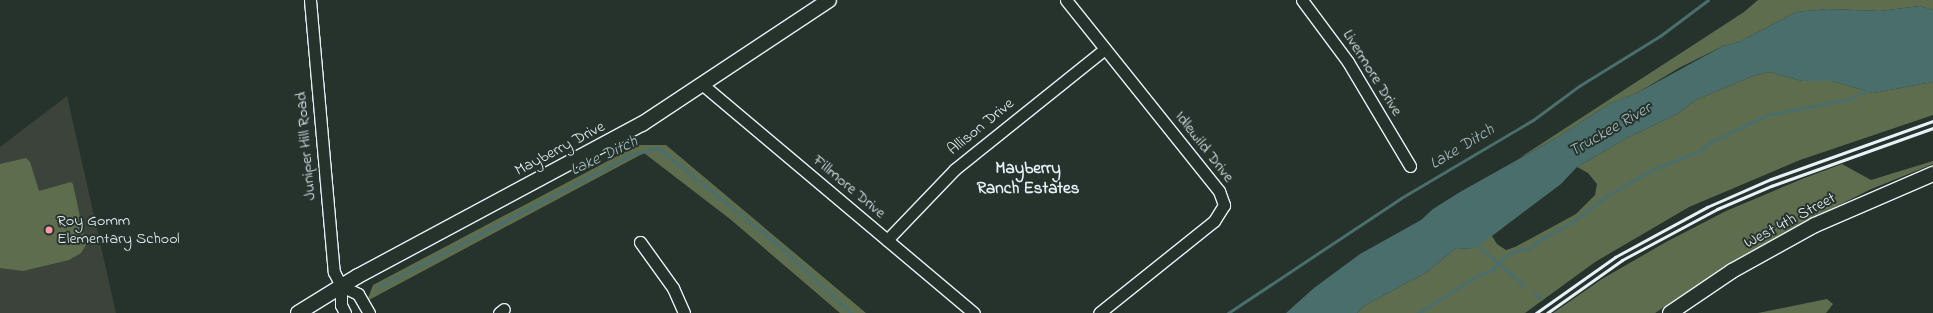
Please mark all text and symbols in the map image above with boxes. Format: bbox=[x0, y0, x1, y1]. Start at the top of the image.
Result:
street label: Livermore Drive bbox=[1338, 26, 1406, 120]
street label: Juniper Hill Road bbox=[292, 91, 320, 201]
street label: Allison Drive bbox=[944, 94, 1018, 160]
water label: Truckee River bbox=[1565, 98, 1655, 162]
street label: Idlewild Drive bbox=[1170, 108, 1238, 186]
street label: Mayberry Drive bbox=[512, 117, 608, 181]
water label: Lake Ditch bbox=[1426, 120, 1498, 174]
water label: Lake Ditch bbox=[567, 132, 641, 180]
street label: Fillmore Drive bbox=[809, 151, 889, 223]
district label: Mayberry Ranch Estates bbox=[977, 159, 1079, 199]
street label: West 4th Street bbox=[1741, 189, 1839, 253]
place label: Roy Gomm Elementary School bbox=[57, 211, 180, 249]
marker: Roy Gomm Elementary School bbox=[44, 225, 54, 235]

